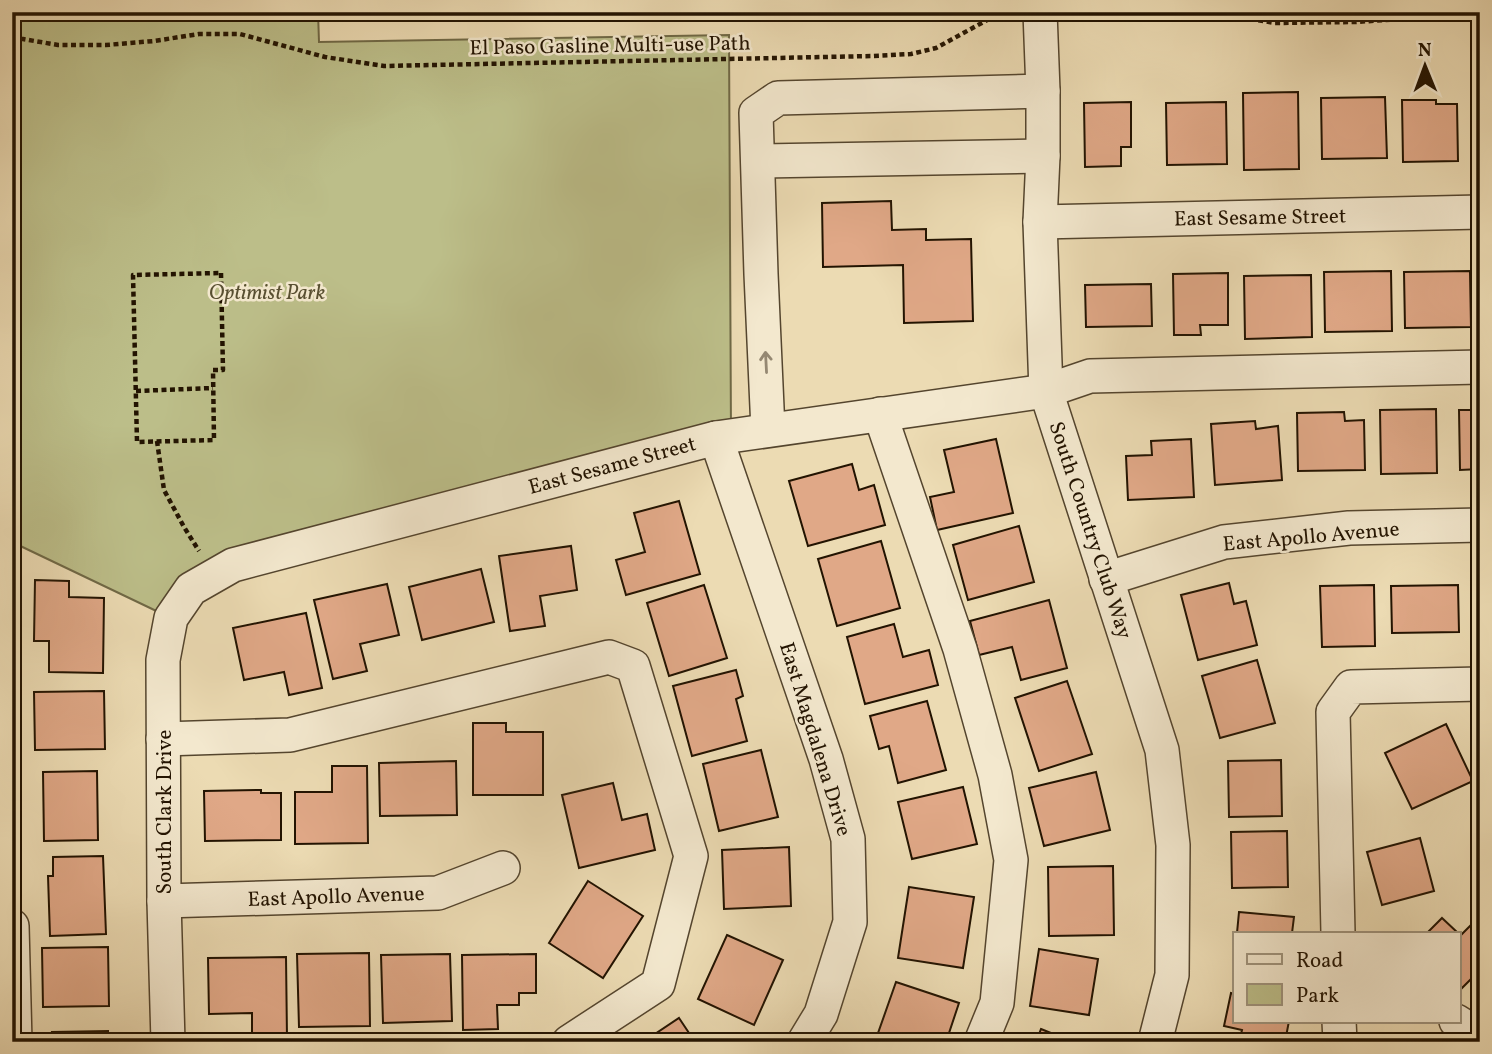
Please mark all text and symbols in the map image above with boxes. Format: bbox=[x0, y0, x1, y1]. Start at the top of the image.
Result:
street label: El Paso Gasline Multi-use Path bbox=[469, 30, 751, 63]
north arrow bbox=[1390, 32, 1460, 102]
text: N bbox=[1418, 38, 1432, 64]
street label: East Sesame Street bbox=[1174, 202, 1346, 235]
park label: Optimist Park bbox=[209, 279, 325, 308]
one-way arrow bbox=[759, 351, 772, 374]
street label: South Country Club Way bbox=[1041, 418, 1139, 643]
street label: East Sesame Street bbox=[525, 430, 699, 503]
street label: East Apollo Avenue bbox=[1222, 515, 1401, 560]
street label: East Magdalena Drive bbox=[771, 639, 858, 840]
street label: South Clark Drive bbox=[151, 730, 180, 894]
street label: East Apollo Avenue bbox=[247, 880, 425, 915]
legend bbox=[1233, 932, 1460, 1023]
text: Road bbox=[1296, 947, 1343, 976]
text: Park bbox=[1296, 982, 1339, 1011]

